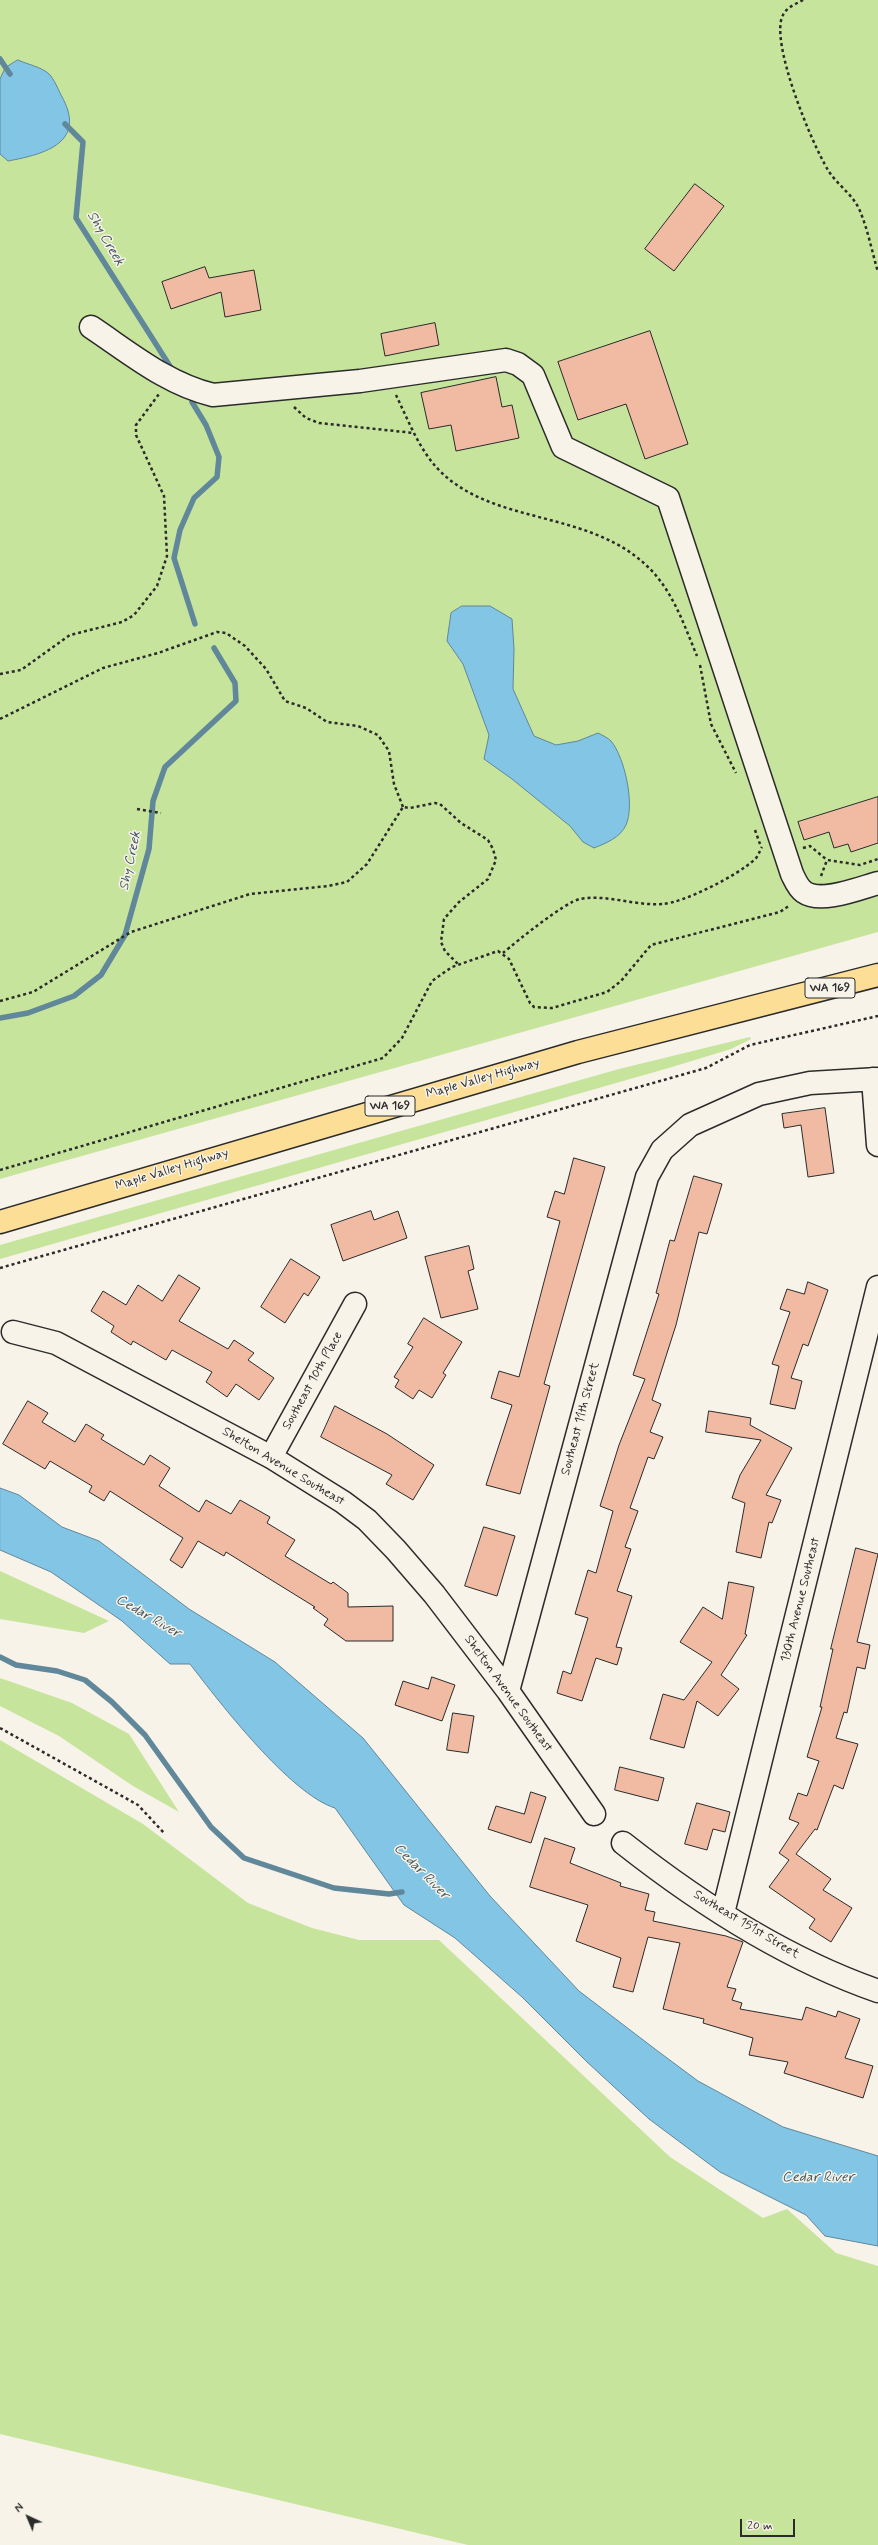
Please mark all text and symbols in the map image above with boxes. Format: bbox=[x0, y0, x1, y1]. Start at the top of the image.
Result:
water label: Shy Creek bbox=[83, 209, 127, 269]
water label: Shy Creek bbox=[117, 830, 145, 892]
road number: WA 169 bbox=[805, 978, 855, 998]
street label: Maple Valley Highway bbox=[424, 1055, 542, 1103]
road number: WA 169 bbox=[365, 1096, 415, 1116]
street label: Maple Valley Highway bbox=[114, 1145, 230, 1195]
street label: Southeast 10th Place bbox=[280, 1329, 346, 1433]
street label: Southeast 11th Street bbox=[558, 1361, 604, 1477]
street label: Shelton Avenue Southeast bbox=[219, 1424, 347, 1510]
street label: 130th Avenue Southeast bbox=[778, 1536, 824, 1664]
water label: Cedar River bbox=[113, 1592, 183, 1642]
street label: Shelton Avenue Southeast bbox=[460, 1633, 556, 1755]
water label: Cedar River bbox=[390, 1841, 452, 1903]
street label: Southeast 151st Street bbox=[690, 1887, 802, 1963]
water label: Cedar River bbox=[782, 2170, 854, 2186]
north arrow bbox=[8, 2497, 48, 2537]
text: N bbox=[12, 2501, 27, 2516]
scale bar bbox=[742, 2511, 797, 2537]
text: 20 m bbox=[747, 2518, 773, 2534]

